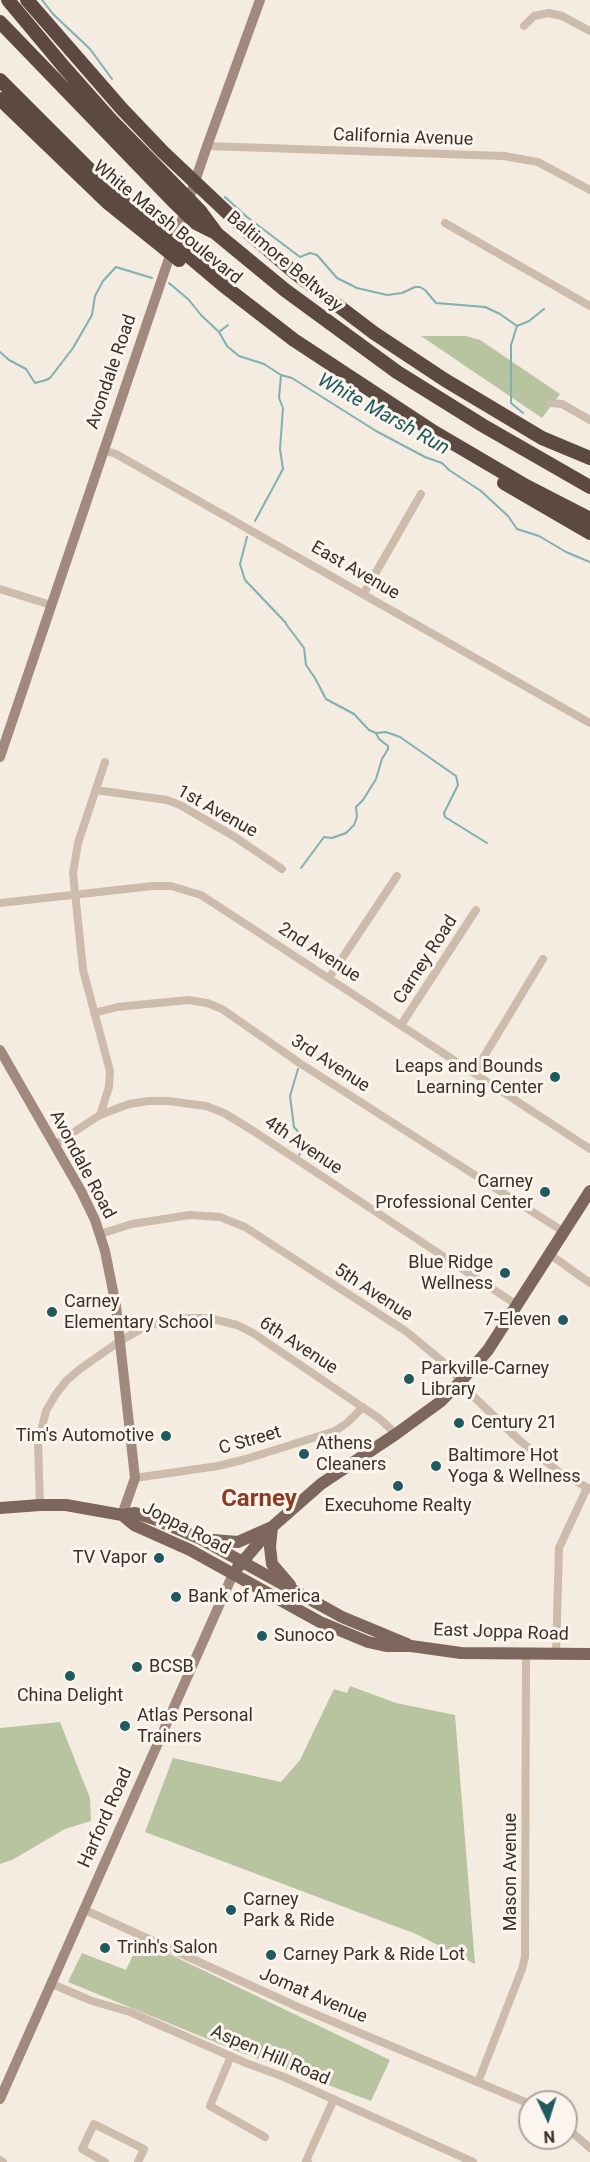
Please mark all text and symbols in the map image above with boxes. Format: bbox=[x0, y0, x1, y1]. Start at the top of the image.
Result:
street label: California Avenue bbox=[333, 125, 473, 151]
street label: White Marsh Boulevard bbox=[88, 156, 246, 290]
street label: Baltimore Beltway bbox=[222, 207, 346, 317]
street label: Avondale Road bbox=[82, 312, 142, 432]
water label: White Marsh Run bbox=[313, 369, 453, 461]
street label: East Avenue bbox=[307, 537, 403, 605]
street label: 1st Avenue bbox=[173, 781, 261, 843]
street label: Carney Road bbox=[389, 912, 463, 1008]
street label: 2nd Avenue bbox=[274, 918, 364, 988]
street label: 3rd Avenue bbox=[287, 1031, 373, 1097]
place label: Leaps and Bounds Learning Center bbox=[395, 1056, 543, 1098]
marker: Leaps and Bounds Learning Center bbox=[548, 1070, 562, 1084]
street label: Avondale Road bbox=[44, 1107, 120, 1223]
street label: 4th Avenue bbox=[260, 1112, 346, 1180]
place label: Carney Professional Center bbox=[375, 1171, 533, 1214]
marker: Carney Professional Center bbox=[538, 1185, 552, 1199]
place label: Blue Ridge Wellness bbox=[408, 1252, 493, 1294]
street label: 5th Avenue bbox=[330, 1260, 416, 1326]
marker: Blue Ridge Wellness bbox=[498, 1266, 512, 1280]
place label: Carney Elementary School bbox=[64, 1291, 213, 1334]
marker: Carney Elementary School bbox=[45, 1305, 59, 1319]
place label: 7-Eleven bbox=[484, 1309, 551, 1331]
street label: 6th Avenue bbox=[255, 1313, 341, 1379]
marker: 7-Eleven bbox=[556, 1313, 570, 1327]
place label: Parkville-Carney Library bbox=[421, 1358, 549, 1400]
marker: Parkville-Carney Library bbox=[402, 1372, 416, 1386]
place label: Century 21 bbox=[471, 1412, 557, 1434]
marker: Century 21 bbox=[452, 1416, 466, 1430]
street label: C Street bbox=[216, 1422, 284, 1460]
place label: Tim's Automotive bbox=[16, 1425, 154, 1447]
marker: Tim's Automotive bbox=[159, 1429, 173, 1443]
place label: Athens Cleaners bbox=[316, 1433, 386, 1476]
place label: Baltimore Hot Yoga & Wellness bbox=[448, 1445, 581, 1488]
marker: Athens Cleaners bbox=[297, 1447, 311, 1461]
marker: Baltimore Hot Yoga & Wellness bbox=[429, 1459, 443, 1473]
marker: Execuhome Realty bbox=[391, 1479, 405, 1493]
district label: Carney bbox=[221, 1486, 297, 1514]
place label: Execuhome Realty bbox=[324, 1495, 472, 1517]
street label: Joppa Road bbox=[138, 1498, 234, 1560]
place label: TV Vapor bbox=[73, 1547, 147, 1569]
marker: TV Vapor bbox=[152, 1551, 166, 1565]
place label: Bank of America bbox=[188, 1586, 320, 1608]
marker: Bank of America bbox=[169, 1590, 183, 1604]
street label: East Joppa Road bbox=[433, 1620, 569, 1646]
place label: Sunoco bbox=[274, 1625, 335, 1647]
marker: Sunoco bbox=[255, 1629, 269, 1643]
place label: BCSB bbox=[149, 1656, 194, 1678]
marker: BCSB bbox=[130, 1660, 144, 1674]
marker: China Delight bbox=[63, 1669, 77, 1683]
place label: China Delight bbox=[17, 1685, 123, 1707]
place label: Atlas Personal Trainers bbox=[137, 1705, 253, 1748]
marker: Atlas Personal Trainers bbox=[118, 1719, 132, 1733]
street label: Harford Road bbox=[74, 1765, 138, 1871]
street label: Mason Avenue bbox=[500, 1813, 522, 1931]
place label: Carney Park & Ride bbox=[243, 1889, 335, 1932]
marker: Carney Park & Ride bbox=[224, 1903, 238, 1917]
place label: Trinh's Salon bbox=[117, 1937, 218, 1959]
marker: Trinh's Salon bbox=[98, 1941, 112, 1955]
place label: Carney Park & Ride Lot bbox=[283, 1944, 465, 1966]
marker: Carney Park & Ride Lot bbox=[264, 1948, 278, 1962]
street label: Jomat Avenue bbox=[256, 1964, 370, 2028]
street label: Aspen Hill Road bbox=[207, 2021, 333, 2091]
north arrow bbox=[518, 2090, 578, 2150]
text: N bbox=[543, 2127, 555, 2146]

